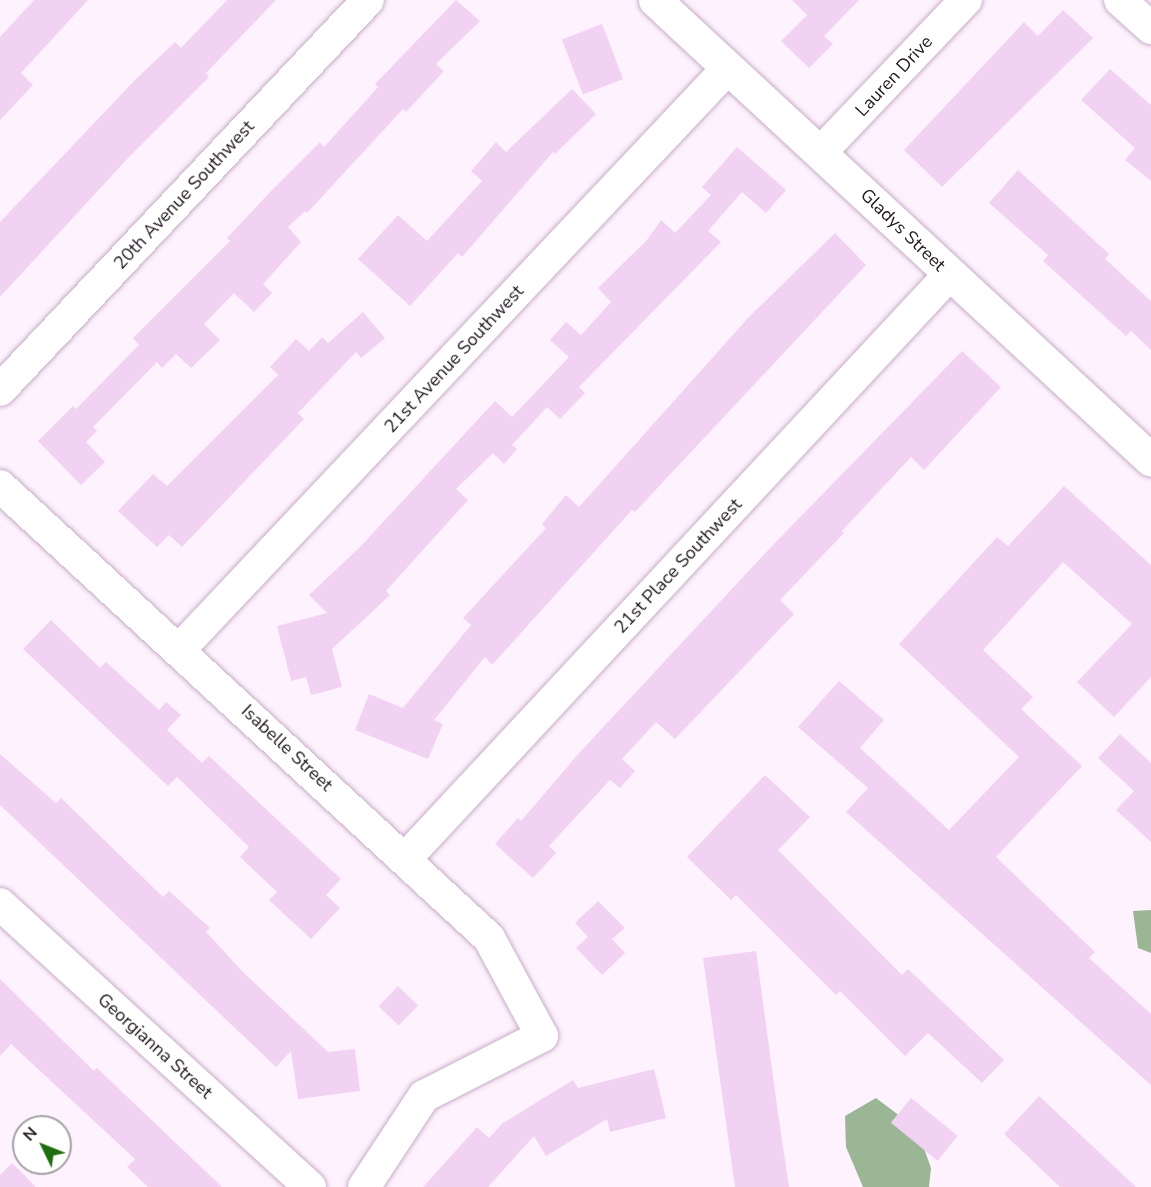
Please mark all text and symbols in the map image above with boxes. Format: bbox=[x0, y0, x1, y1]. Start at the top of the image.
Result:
street label: Lauren Drive bbox=[851, 31, 937, 121]
street label: 20th Avenue Southwest bbox=[109, 116, 259, 274]
street label: Gladys Street bbox=[856, 184, 950, 276]
street label: 21st Avenue Southwest bbox=[380, 281, 528, 437]
street label: 21st Place Southwest bbox=[610, 494, 746, 638]
street label: Isabelle Street bbox=[237, 700, 337, 796]
street label: Georgianna Street bbox=[93, 989, 217, 1103]
north arrow bbox=[12, 1115, 72, 1175]
text: N bbox=[18, 1122, 42, 1146]

